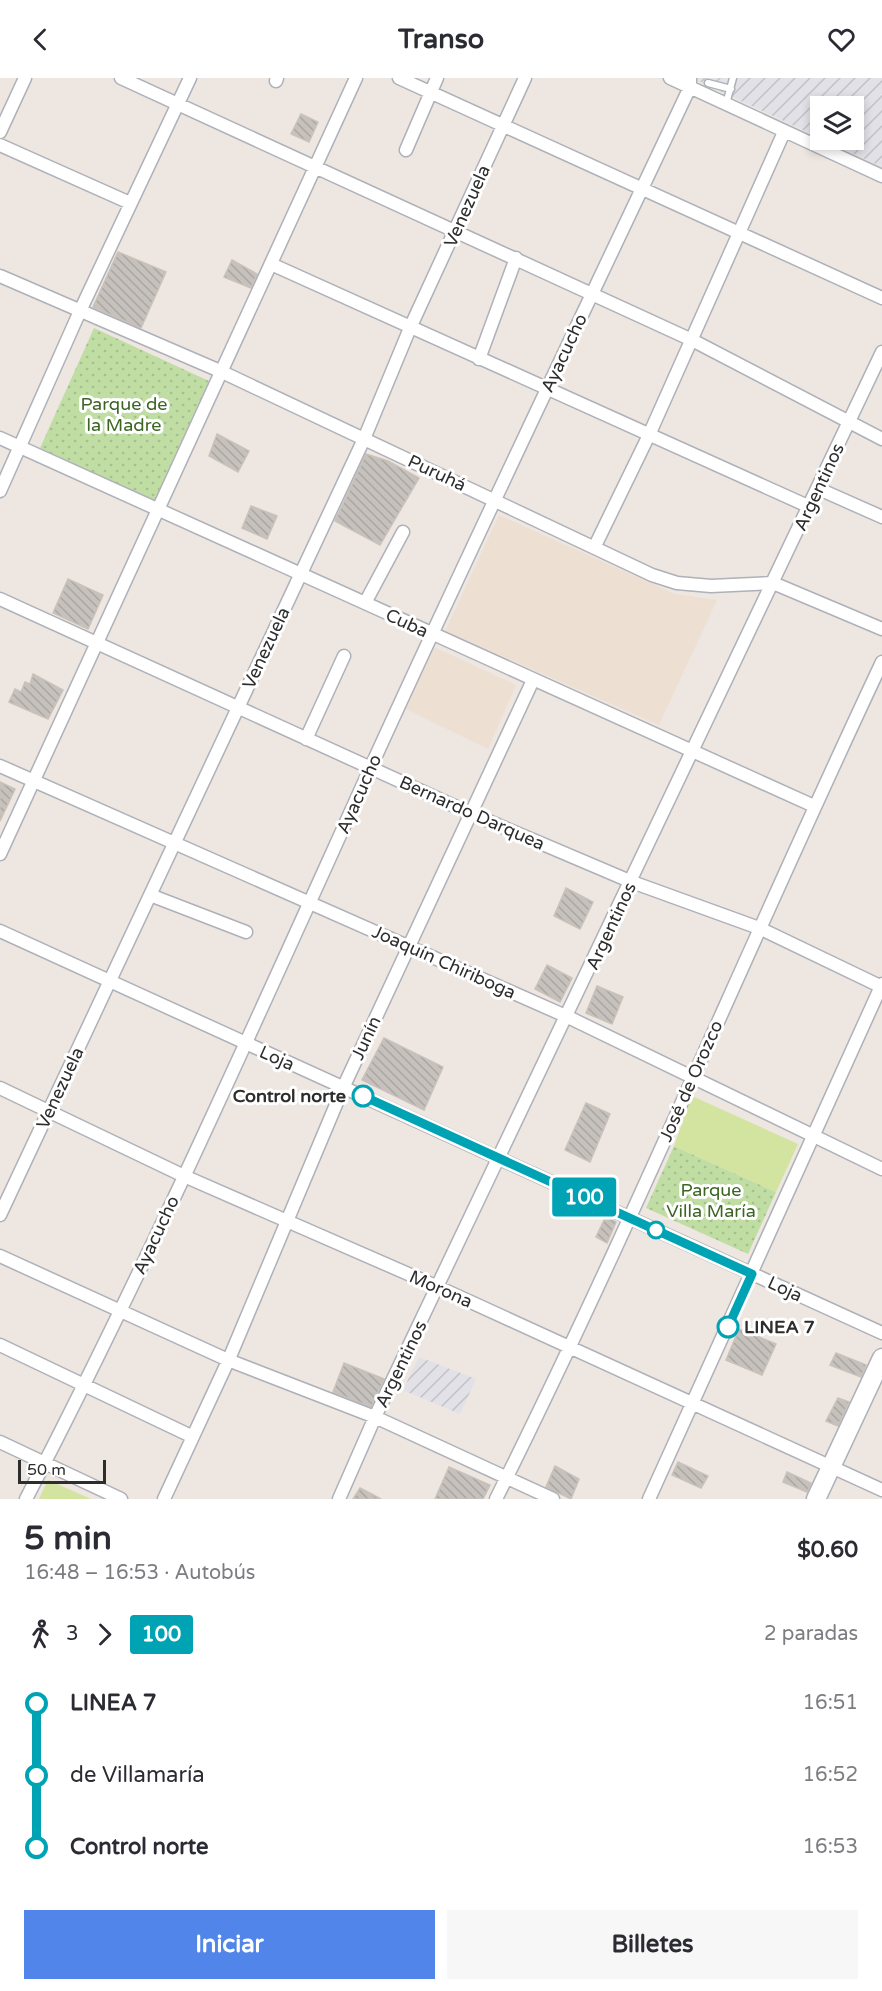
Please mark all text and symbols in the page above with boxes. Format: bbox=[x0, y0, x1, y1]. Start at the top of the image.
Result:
icon: back bbox=[24, 23, 57, 56]
text: Transo bbox=[398, 23, 484, 56]
icon: heart bbox=[825, 23, 858, 56]
map controls bbox=[810, 96, 864, 150]
button: layers bbox=[810, 96, 864, 150]
street label: Venezuela bbox=[439, 162, 495, 250]
street label: Ayacucho bbox=[536, 310, 592, 396]
park label: Parque de la Madre bbox=[80, 393, 168, 436]
street label: Argentinos bbox=[789, 440, 849, 534]
street label: Puruhá bbox=[404, 450, 470, 496]
street label: Venezuela bbox=[238, 604, 294, 692]
street label: Cuba bbox=[382, 604, 432, 642]
street label: Ayacucho bbox=[332, 751, 386, 837]
street label: Bernardo Darquea bbox=[396, 771, 548, 855]
street label: Argentinos bbox=[581, 879, 641, 973]
street label: Joaquín Chiriboga bbox=[369, 920, 519, 1004]
street label: Junín bbox=[346, 1013, 386, 1063]
street label: José de Orozco bbox=[654, 1017, 728, 1145]
street label: Loja bbox=[256, 1041, 298, 1075]
street label: Venezuela bbox=[32, 1044, 88, 1132]
place label: Control norte bbox=[233, 1085, 346, 1107]
marker: Control norte bbox=[352, 1085, 374, 1107]
line badge: 100 bbox=[550, 1178, 618, 1216]
park label: Parque Villa María bbox=[666, 1179, 756, 1222]
text: 100 bbox=[564, 1185, 604, 1210]
street label: Ayacucho bbox=[128, 1192, 184, 1278]
unlabelled marker bbox=[647, 1221, 665, 1239]
street label: Morona bbox=[406, 1265, 476, 1313]
street label: Loja bbox=[764, 1271, 806, 1307]
marker: LINEA 7 bbox=[717, 1316, 739, 1338]
place label: LINEA 7 bbox=[744, 1316, 815, 1338]
street label: Argentinos bbox=[370, 1317, 432, 1411]
scale bar bbox=[18, 1457, 106, 1484]
text: 50 m bbox=[27, 1460, 66, 1480]
text: 5 min bbox=[24, 1519, 112, 1558]
text: $0.60 bbox=[797, 1537, 858, 1563]
text: 16:48 – 16:53 · Autobús bbox=[24, 1561, 255, 1585]
icon: walk bbox=[24, 1618, 57, 1651]
icon: forward bbox=[88, 1618, 121, 1651]
text: 3 bbox=[66, 1622, 79, 1646]
text: 100 bbox=[142, 1622, 181, 1647]
text: 2 paradas bbox=[764, 1622, 858, 1646]
text: LINEA 7 bbox=[70, 1690, 157, 1716]
text: 16:51 bbox=[803, 1691, 858, 1715]
text: de Villamaría bbox=[70, 1762, 205, 1788]
text: 16:52 bbox=[803, 1763, 858, 1787]
text: Control norte bbox=[70, 1834, 208, 1860]
text: 16:53 bbox=[803, 1835, 858, 1859]
button: Iniciar bbox=[24, 1910, 435, 1979]
button: Billetes bbox=[447, 1910, 858, 1979]

